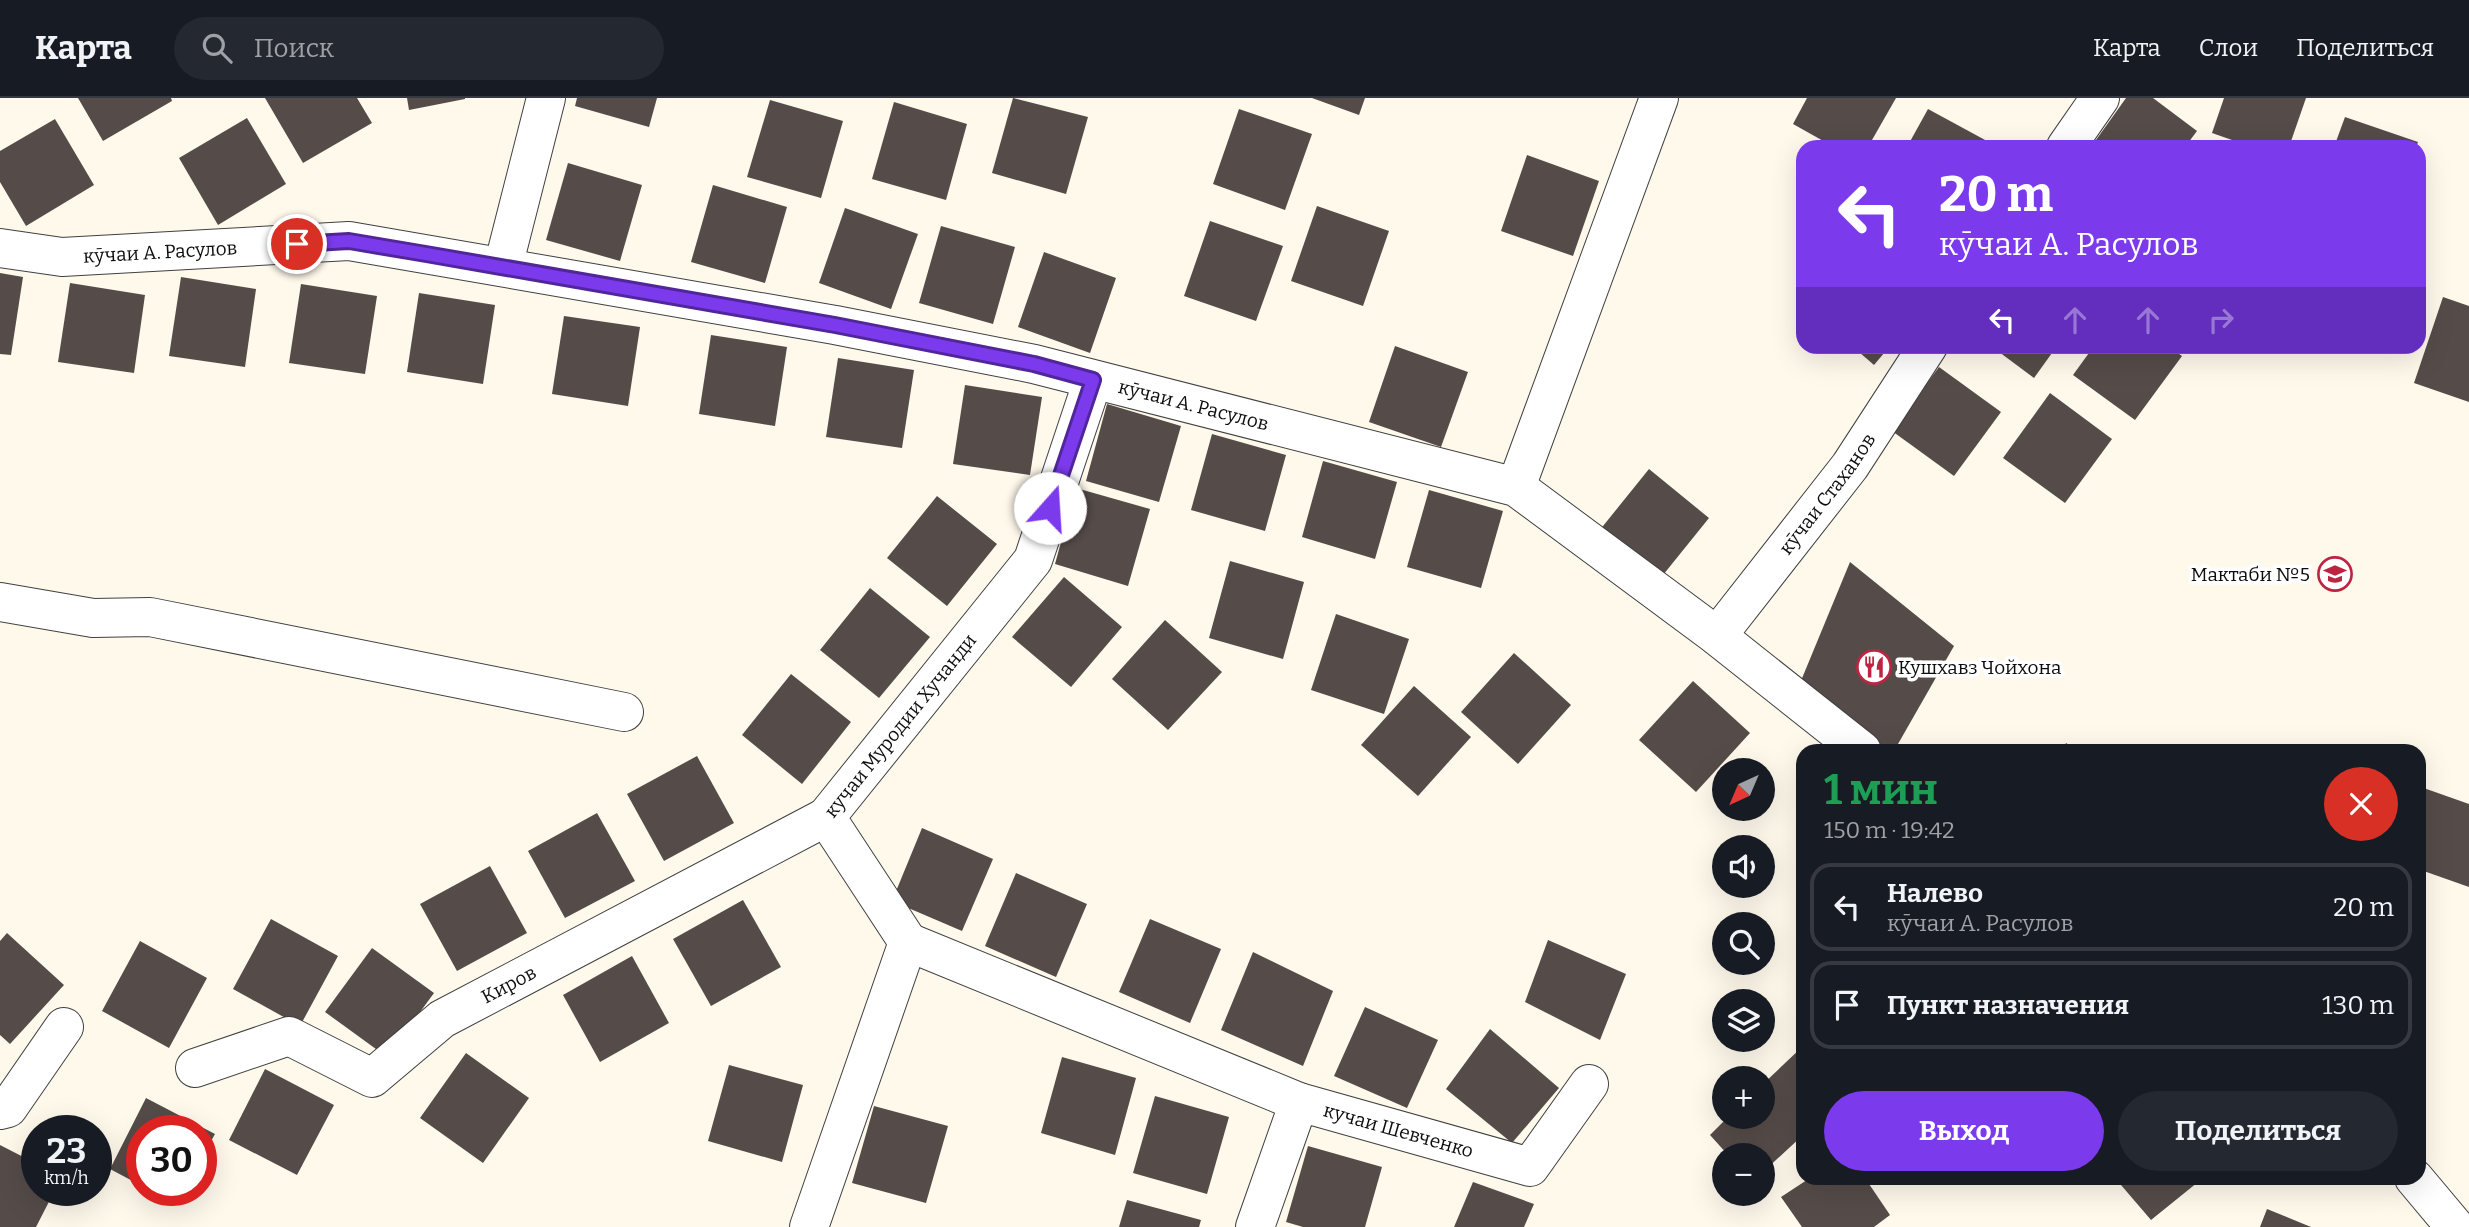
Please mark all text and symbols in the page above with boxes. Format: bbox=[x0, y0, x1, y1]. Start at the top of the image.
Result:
search box bbox=[174, 17, 664, 80]
text: Карта bbox=[35, 28, 132, 68]
icon: search bbox=[198, 29, 236, 67]
text: Поиск bbox=[254, 33, 334, 64]
text: Карта bbox=[2093, 34, 2161, 62]
text: Слои bbox=[2199, 34, 2258, 62]
text: Поделиться bbox=[2296, 34, 2434, 62]
text: 20 m bbox=[1939, 165, 2053, 224]
icon: left bbox=[1824, 168, 1915, 259]
pin bbox=[267, 214, 327, 274]
icon: arrive bbox=[278, 225, 316, 263]
text: кӯчаи А. Расулов bbox=[1939, 225, 2199, 263]
street label: кӯчаи А. Расулов bbox=[83, 236, 238, 268]
icon: left bbox=[1983, 301, 2021, 339]
icon: ahead bbox=[2056, 301, 2094, 339]
icon: ahead bbox=[2129, 301, 2167, 339]
icon: right bbox=[2202, 301, 2240, 339]
street label: кӯчаи А. Расулов bbox=[1116, 375, 1271, 435]
street label: кӯчаи Стаханов bbox=[1774, 429, 1880, 559]
position arrow bbox=[1013, 471, 1087, 545]
school or university icon: Мактаби №5 bbox=[2316, 555, 2354, 593]
place label: Мактаби №5 bbox=[2191, 563, 2310, 586]
street label: кучаи Муродии Хучанди bbox=[819, 629, 981, 822]
restaurant icon: Кушхавз Чойхона bbox=[1855, 648, 1893, 686]
place label: Кушхавз Чойхона bbox=[1898, 656, 2062, 679]
north arrow bbox=[1712, 758, 1774, 821]
map controls bbox=[1712, 758, 1775, 1206]
text: 1 мин bbox=[1824, 765, 1938, 815]
button: close bbox=[2324, 767, 2398, 841]
text: 150 m · 19:42 bbox=[1824, 816, 1955, 844]
button: sound bbox=[1712, 835, 1775, 898]
text: Налево bbox=[1887, 878, 1983, 909]
icon: left bbox=[1828, 888, 1866, 926]
text: 20 m bbox=[2333, 892, 2394, 923]
text: кӯчаи А. Расулов bbox=[1887, 909, 2074, 937]
button: search bbox=[1712, 912, 1775, 975]
street label: Киров bbox=[477, 961, 540, 1008]
icon: arrive bbox=[1828, 986, 1866, 1024]
button: layers bbox=[1712, 989, 1775, 1052]
text: Пункт назначения bbox=[1887, 990, 2129, 1021]
text: 130 m bbox=[2322, 990, 2394, 1021]
button: + bbox=[1712, 1066, 1775, 1129]
button: Выход bbox=[1824, 1091, 2104, 1171]
button: Поделиться bbox=[2118, 1091, 2398, 1171]
street label: кучаи Шевченко bbox=[1321, 1098, 1476, 1163]
speed limit sign: 30 bbox=[126, 1115, 217, 1206]
text: 23 bbox=[47, 1130, 86, 1172]
button: − bbox=[1712, 1143, 1775, 1206]
text: km/h bbox=[44, 1167, 89, 1189]

